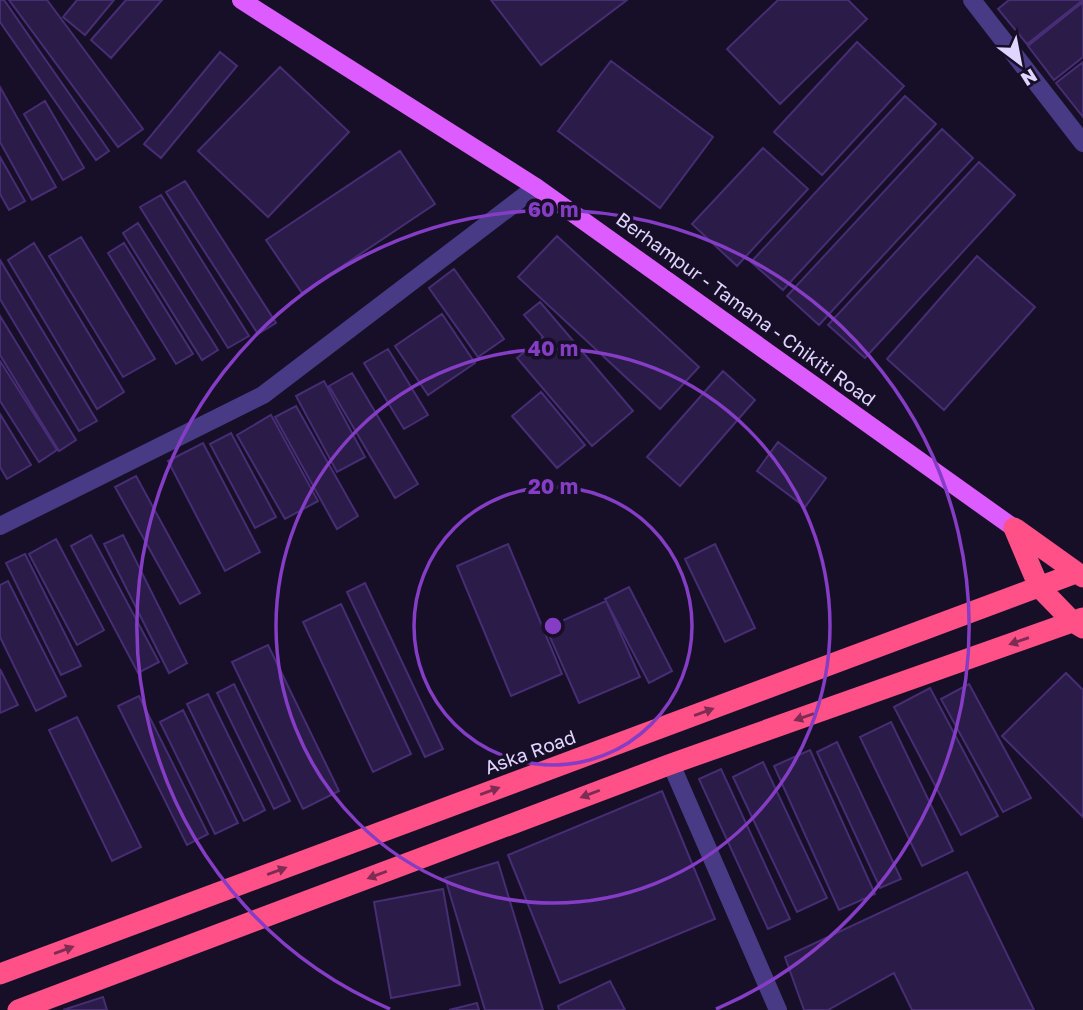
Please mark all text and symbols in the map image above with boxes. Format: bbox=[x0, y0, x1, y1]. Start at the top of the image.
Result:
north arrow bbox=[985, 28, 1055, 98]
text: N bbox=[1017, 64, 1041, 91]
text: 60 m bbox=[528, 196, 578, 222]
street label: Berhampur - Tamana - Chikiti Road bbox=[612, 207, 880, 410]
text: 40 m bbox=[528, 335, 578, 361]
text: 20 m bbox=[528, 473, 578, 499]
centre of rings bbox=[541, 614, 565, 638]
one-way arrow bbox=[1008, 636, 1029, 647]
one-way arrow bbox=[693, 706, 714, 717]
one-way arrow bbox=[794, 712, 815, 723]
street label: Aska Road bbox=[481, 724, 579, 779]
one-way arrow bbox=[480, 786, 501, 797]
one-way arrow bbox=[580, 789, 601, 800]
one-way arrow bbox=[267, 865, 288, 876]
one-way arrow bbox=[367, 869, 388, 880]
one-way arrow bbox=[53, 944, 74, 955]

